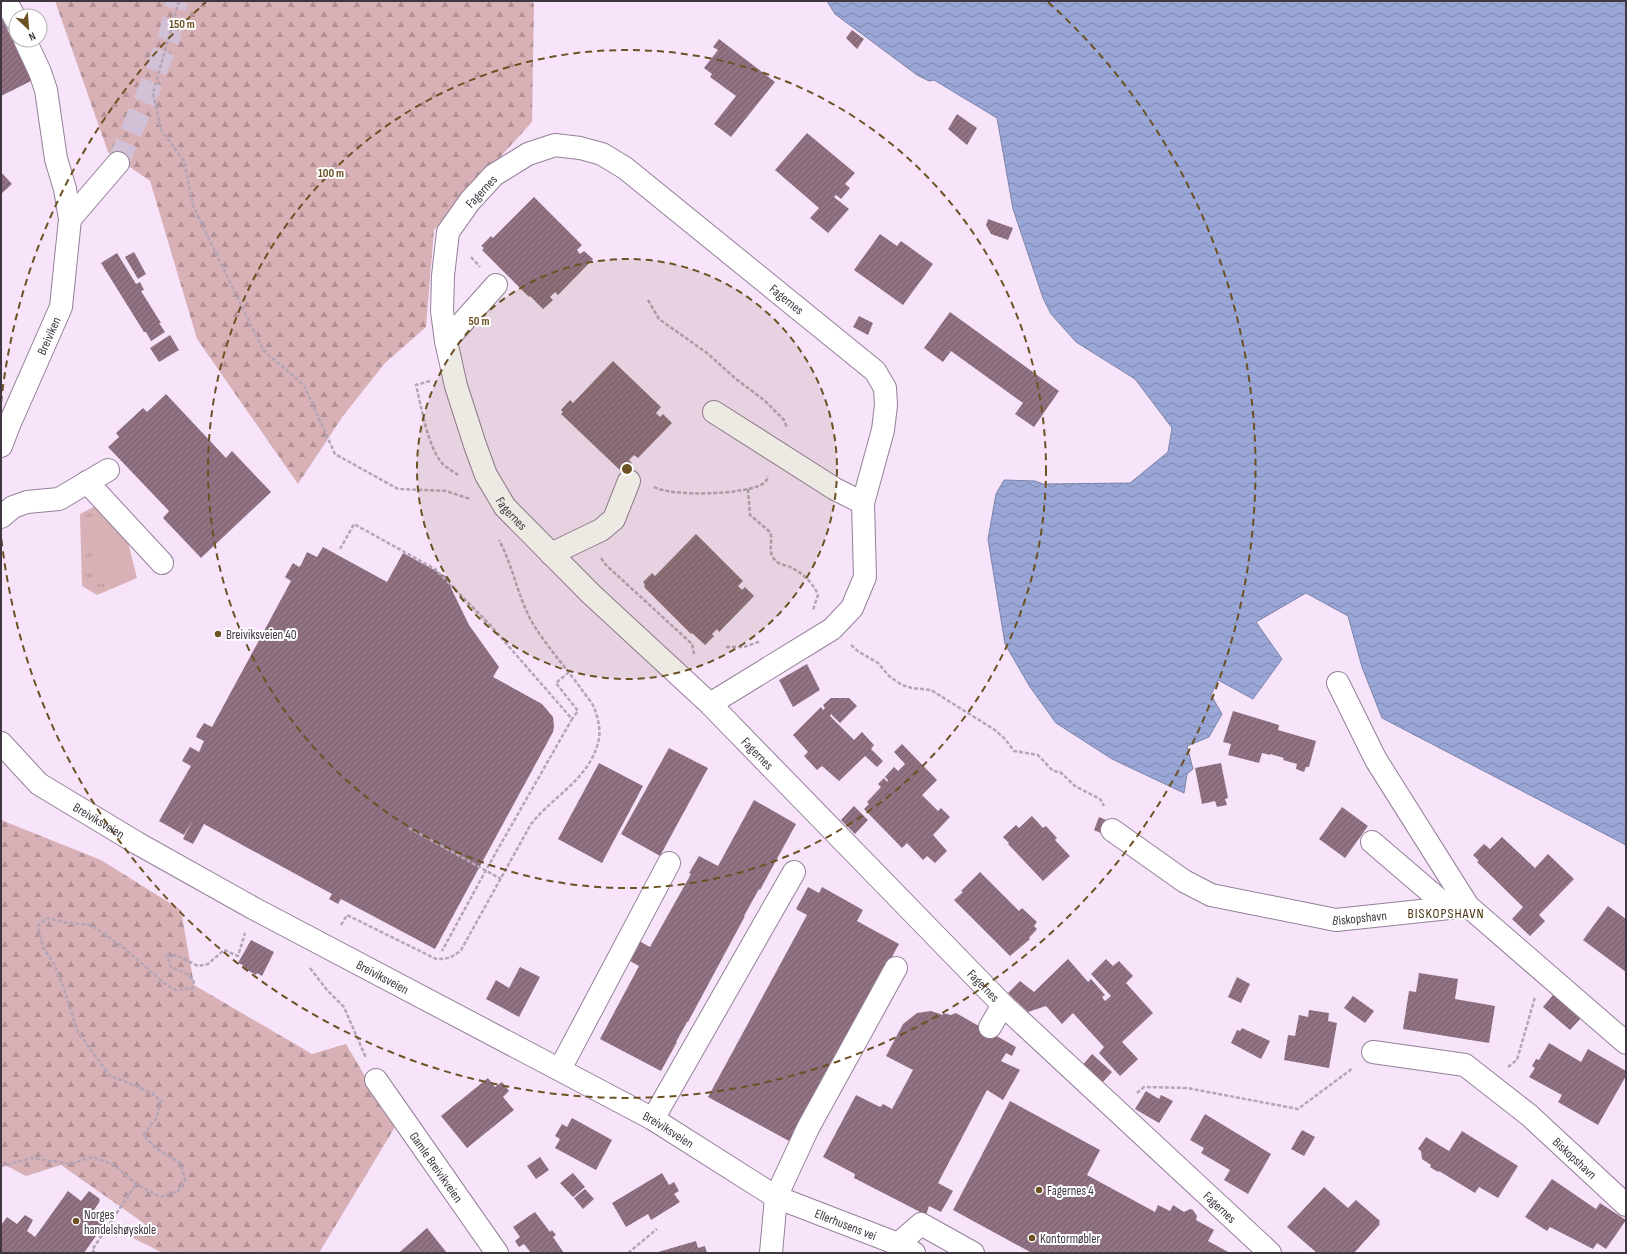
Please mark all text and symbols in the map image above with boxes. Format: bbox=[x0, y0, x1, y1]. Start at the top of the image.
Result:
north arrow bbox=[8, 8, 48, 48]
text: 150 m bbox=[169, 17, 195, 32]
text: N bbox=[27, 29, 38, 44]
text: 100 m bbox=[318, 166, 344, 181]
street label: Fagernes bbox=[462, 172, 501, 211]
street label: Fagernes bbox=[766, 281, 807, 319]
text: 50 m bbox=[469, 314, 489, 329]
street label: Breiviken bbox=[34, 315, 65, 358]
centre of rings bbox=[620, 462, 634, 476]
street label: Fagernes bbox=[492, 494, 530, 534]
place label: Breiviksveien 40 bbox=[226, 627, 297, 643]
marker: Breiviksveien 40 bbox=[213, 629, 223, 639]
street label: Fagernes bbox=[738, 734, 777, 774]
street label: Breiviksveien bbox=[70, 799, 127, 843]
district label: BISKOPSHAVN bbox=[1407, 905, 1485, 922]
street label: Biskopshavn bbox=[1331, 908, 1388, 929]
street label: Breiviksveien bbox=[353, 957, 411, 998]
street label: Fagernes bbox=[964, 966, 1003, 1006]
street label: Breiviksveien bbox=[640, 1108, 697, 1152]
street label: Gamle Breivikveien bbox=[406, 1129, 466, 1206]
street label: Biskopshavn bbox=[1549, 1134, 1600, 1183]
place label: Fagernes 4 bbox=[1047, 1183, 1094, 1199]
marker: Fagernes 4 bbox=[1034, 1185, 1044, 1195]
street label: Fagernes bbox=[1200, 1188, 1240, 1227]
street label: Ellerhusens vei bbox=[812, 1206, 879, 1244]
place label: Norges handelshøyskole bbox=[84, 1207, 156, 1238]
marker: Norges handelshøyskole bbox=[71, 1216, 81, 1226]
place label: Kontormøbler bbox=[1040, 1231, 1100, 1247]
marker: Kontormøbler bbox=[1027, 1233, 1037, 1243]

